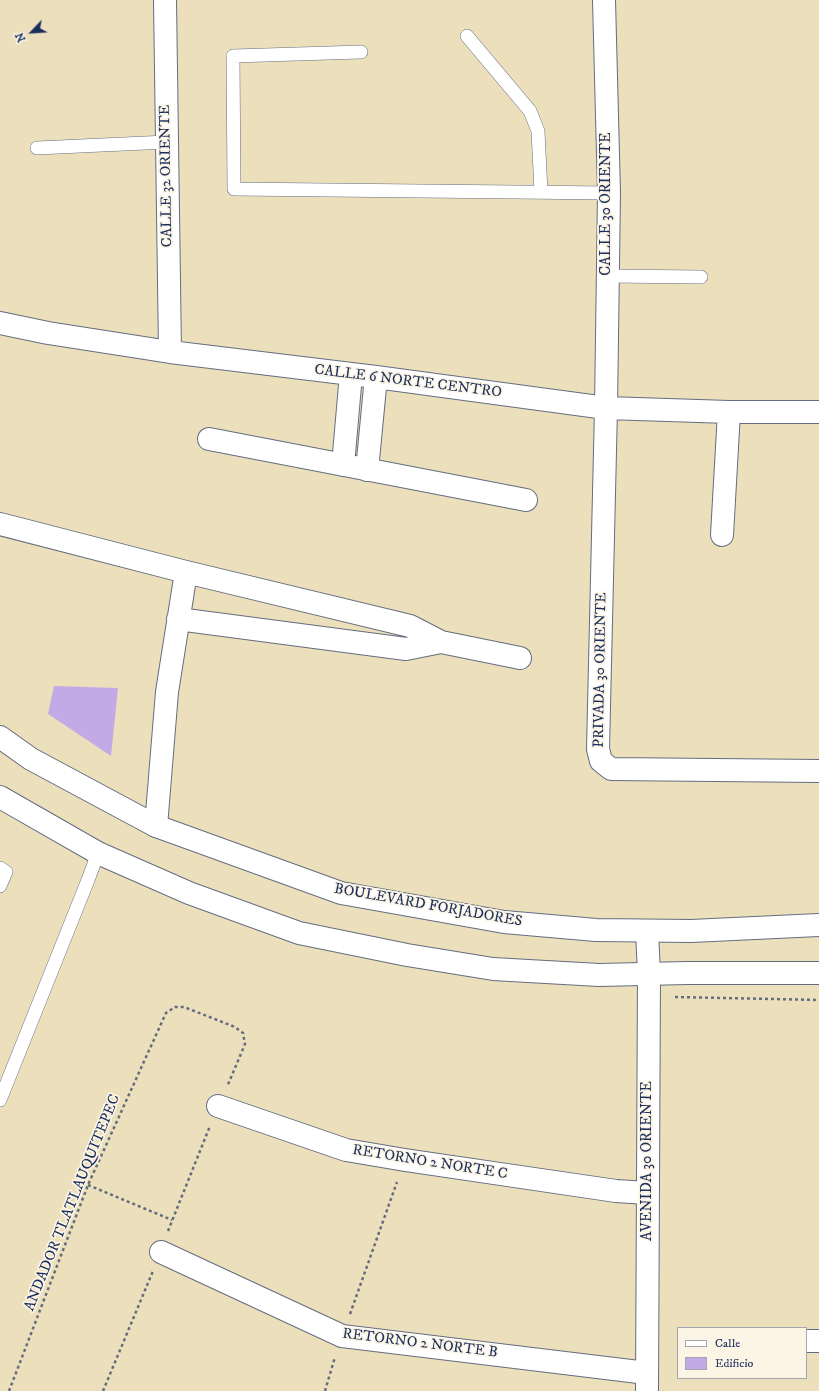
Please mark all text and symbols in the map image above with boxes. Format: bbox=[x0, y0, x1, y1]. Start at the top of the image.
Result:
north arrow bbox=[12, 12, 52, 52]
text: N bbox=[13, 30, 29, 44]
street label: CALLE 32 ORIENTE bbox=[157, 104, 177, 248]
street label: CALLE 30 ORIENTE bbox=[598, 132, 616, 276]
street label: CALLE 6 NORTE CENTRO bbox=[313, 362, 503, 402]
street label: PRIVADA 30 ORIENTE bbox=[591, 592, 611, 748]
street label: BOULEVARD FORJADORES bbox=[333, 881, 523, 931]
street label: AVENIDA 30 ORIENTE bbox=[639, 1081, 657, 1241]
street label: ANDADOR TLATLAUQUITEPEC bbox=[21, 1092, 125, 1314]
street label: RETORNO 2 NORTE C bbox=[351, 1142, 509, 1184]
street label: RETORNO 2 NORTE B bbox=[341, 1326, 499, 1362]
legend bbox=[677, 1327, 807, 1379]
text: Calle bbox=[715, 1336, 740, 1351]
text: Edificio bbox=[715, 1356, 753, 1371]

